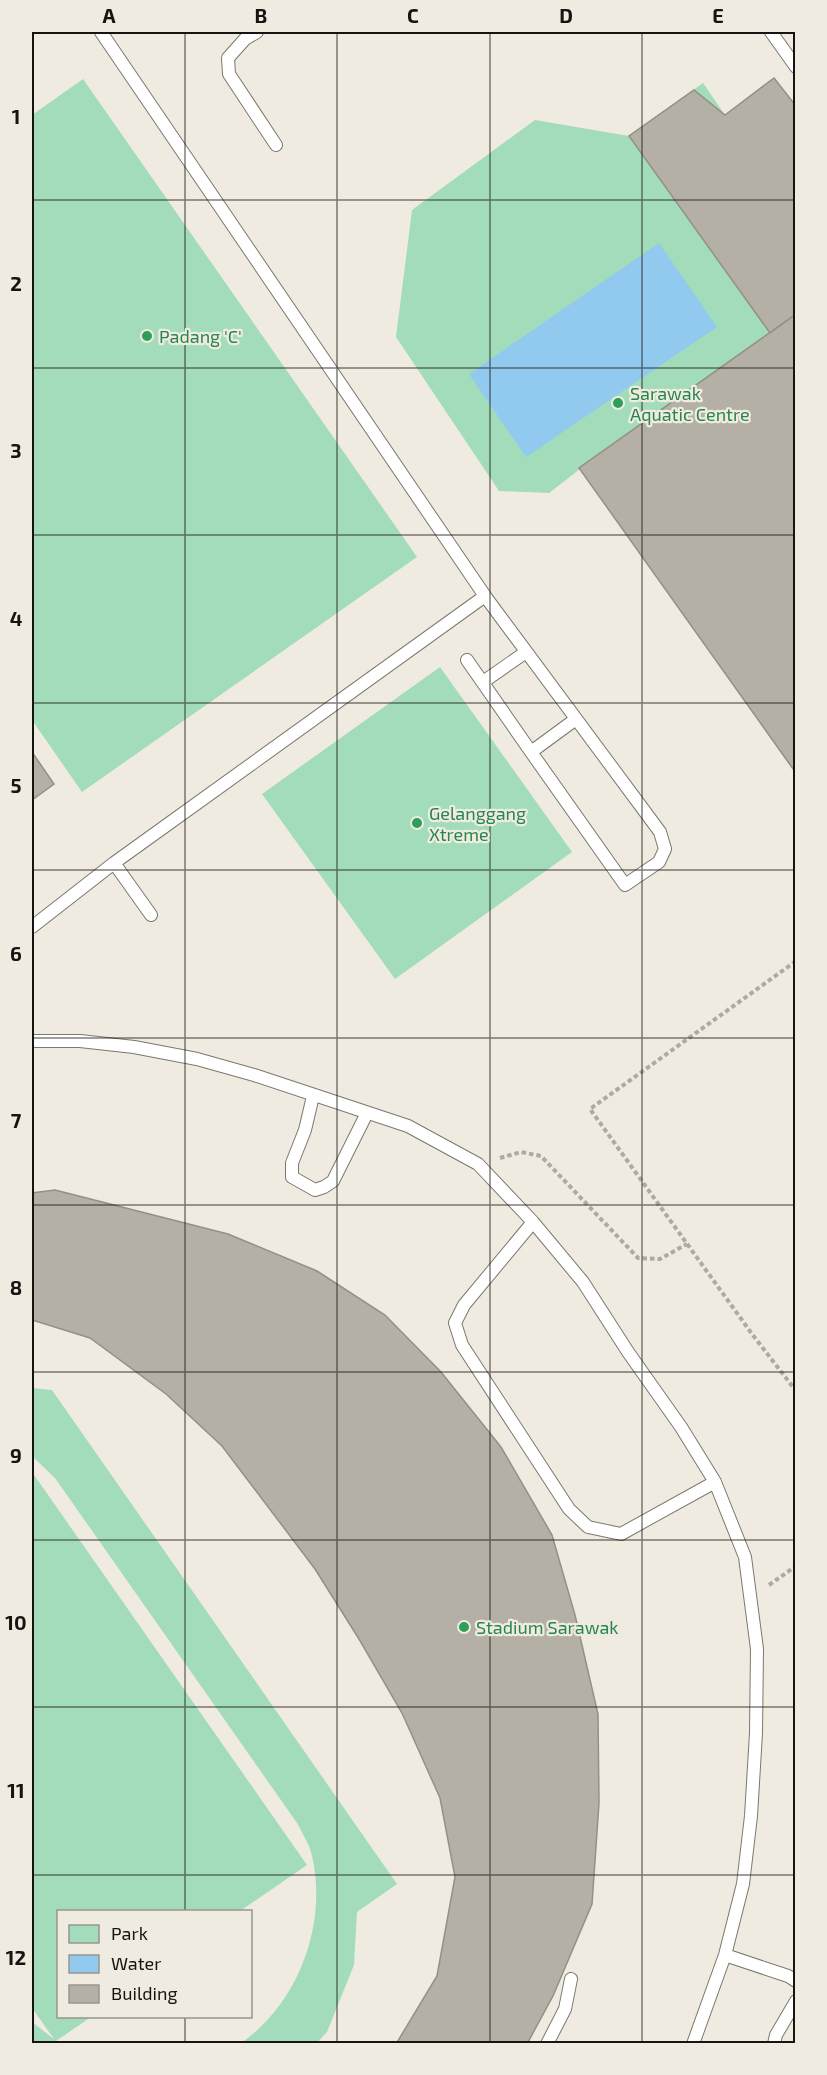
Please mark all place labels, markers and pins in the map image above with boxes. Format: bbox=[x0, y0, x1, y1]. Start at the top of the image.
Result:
place label: Padang 'C' bbox=[159, 325, 242, 347]
marker: Padang 'C' bbox=[140, 329, 154, 343]
place label: Sarawak Aquatic Centre bbox=[630, 382, 750, 425]
marker: Sarawak Aquatic Centre bbox=[611, 396, 625, 410]
place label: Gelanggang Xtreme bbox=[429, 802, 526, 845]
marker: Gelanggang Xtreme bbox=[410, 816, 424, 830]
place label: Stadium Sarawak bbox=[476, 1616, 618, 1638]
marker: Stadium Sarawak bbox=[457, 1620, 471, 1634]

